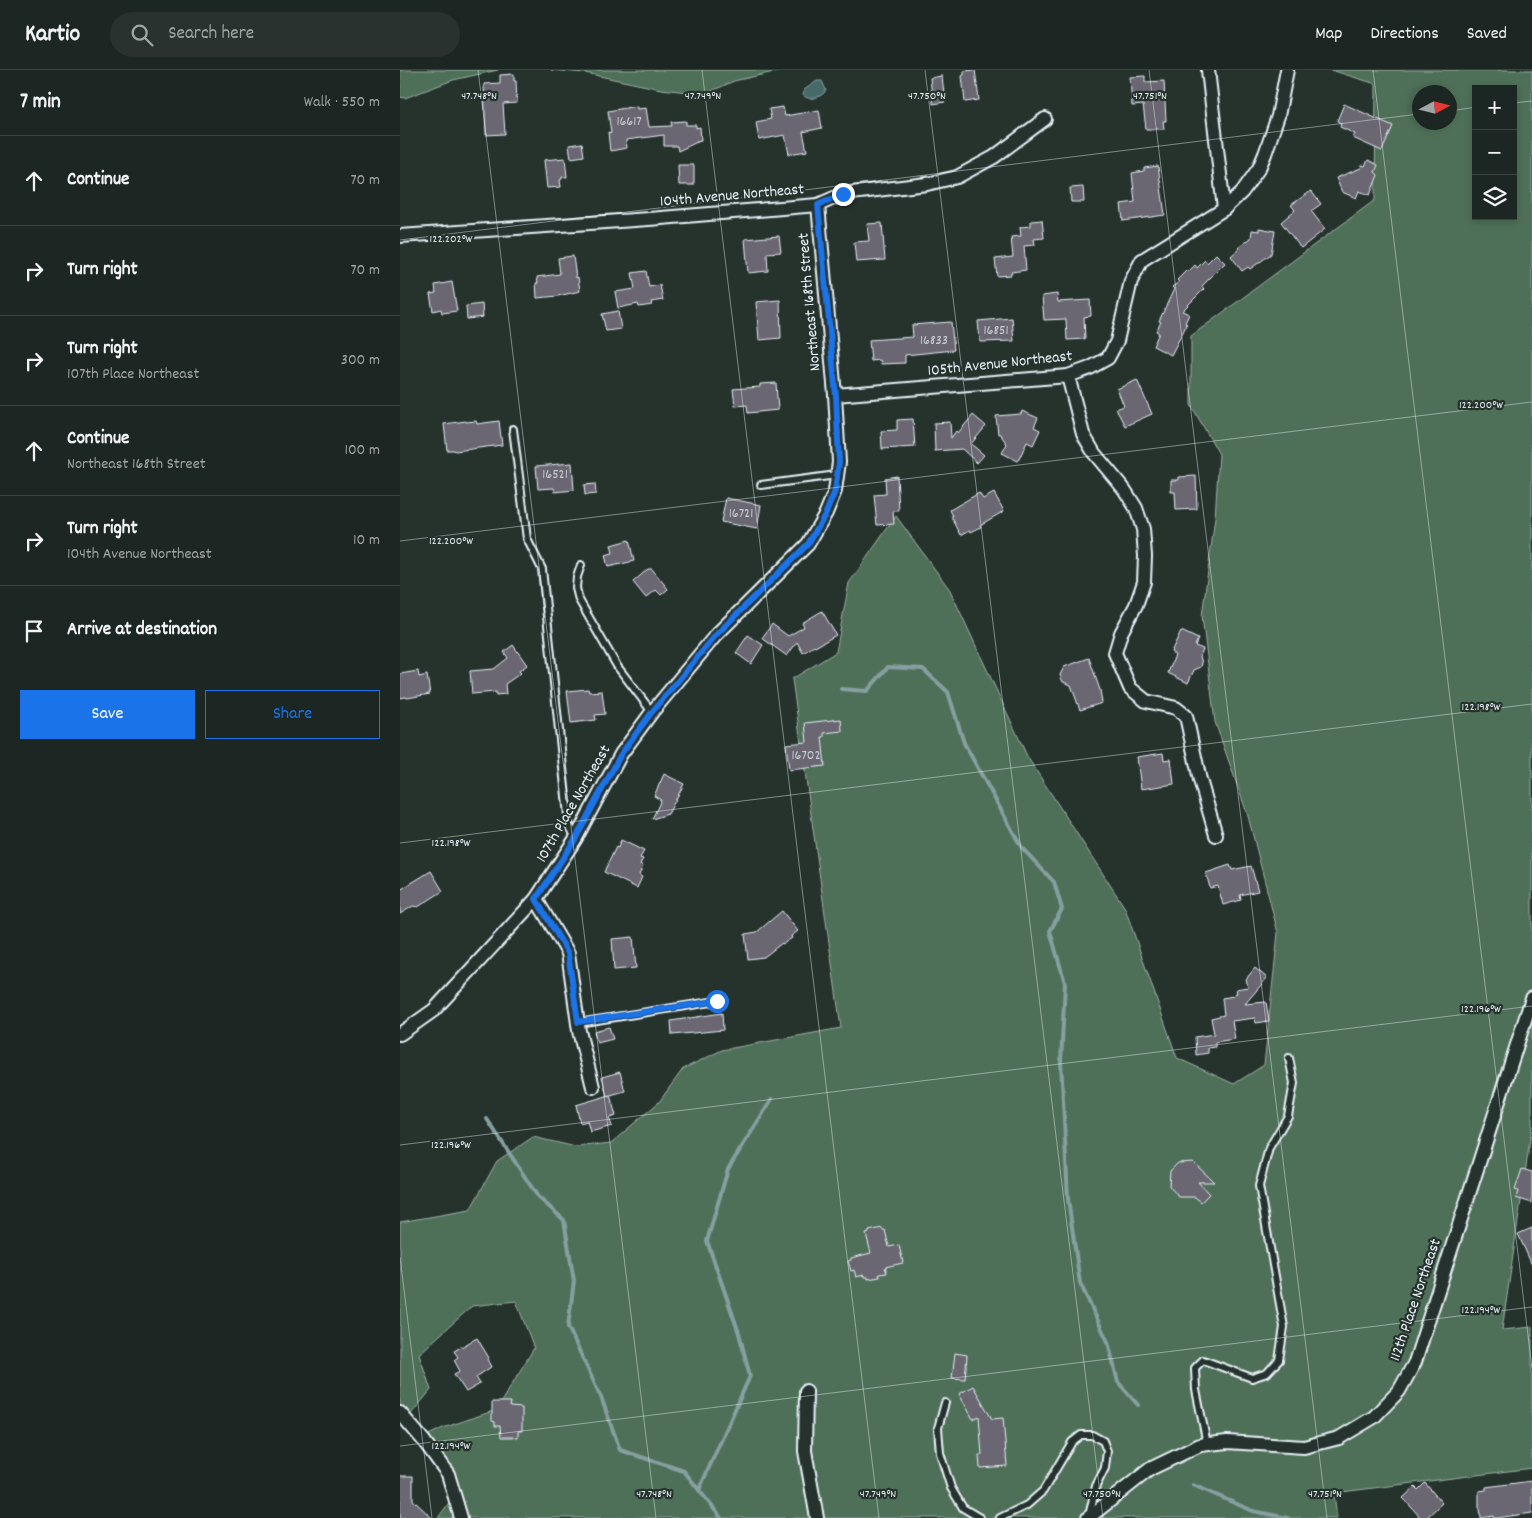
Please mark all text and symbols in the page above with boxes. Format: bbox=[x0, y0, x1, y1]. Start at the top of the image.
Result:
search box bbox=[110, 12, 460, 57]
text: Kartio bbox=[25, 18, 80, 52]
icon: search bbox=[128, 21, 156, 49]
text: Search here bbox=[168, 21, 254, 48]
text: Map bbox=[1315, 22, 1342, 47]
text: Directions bbox=[1370, 22, 1439, 47]
text: Saved bbox=[1467, 22, 1507, 47]
north arrow bbox=[1412, 85, 1457, 130]
map controls bbox=[1472, 85, 1517, 220]
button: + bbox=[1472, 85, 1517, 130]
text: 7 min bbox=[20, 88, 61, 118]
text: 47.748°N bbox=[461, 88, 497, 105]
text: 47.749°N bbox=[685, 88, 721, 105]
text: 47.750°N bbox=[908, 88, 946, 105]
text: 47.751°N bbox=[1133, 88, 1167, 105]
text: Walk · 550 m bbox=[304, 91, 380, 114]
house number: 16617 bbox=[616, 112, 642, 132]
button: − bbox=[1472, 130, 1517, 175]
icon: ahead bbox=[20, 167, 48, 195]
text: Continue bbox=[67, 167, 129, 194]
text: 70 m bbox=[350, 169, 380, 192]
button: layers bbox=[1472, 175, 1517, 220]
street label: 104th Avenue Northeast bbox=[659, 178, 805, 214]
route end bbox=[832, 183, 855, 206]
text: 122.202°W bbox=[430, 231, 473, 248]
street label: Northeast 168th Street bbox=[792, 232, 827, 372]
icon: right bbox=[20, 257, 48, 285]
text: Turn right bbox=[67, 257, 138, 284]
text: 70 m bbox=[350, 259, 380, 282]
house number: 16851 bbox=[983, 321, 1009, 341]
house number: 16833 bbox=[920, 331, 948, 351]
text: Turn right bbox=[67, 336, 138, 363]
street label: 105th Avenue Northeast bbox=[927, 345, 1074, 383]
icon: right bbox=[20, 347, 48, 375]
text: 300 m bbox=[341, 349, 380, 372]
text: 107th Place Northeast bbox=[67, 363, 199, 386]
text: 122.200°W bbox=[1459, 397, 1503, 414]
text: Continue bbox=[67, 426, 129, 453]
icon: ahead bbox=[20, 437, 48, 465]
text: 100 m bbox=[344, 439, 380, 462]
text: Northeast 168th Street bbox=[67, 453, 206, 476]
house number: 16521 bbox=[542, 465, 568, 485]
house number: 16721 bbox=[729, 504, 753, 524]
text: Turn right bbox=[67, 516, 138, 543]
icon: right bbox=[20, 527, 48, 555]
text: 10 m bbox=[353, 529, 380, 552]
text: 122.200°W bbox=[429, 533, 473, 550]
text: 104th Avenue Northeast bbox=[67, 543, 212, 566]
icon: arrive bbox=[20, 617, 48, 645]
text: Arrive at destination bbox=[67, 617, 217, 644]
button: Save bbox=[20, 690, 195, 739]
button: Share bbox=[205, 690, 380, 739]
text: 122.198°W bbox=[1462, 699, 1500, 716]
street label: 107th Place Northeast bbox=[531, 741, 617, 867]
house number: 16702 bbox=[791, 746, 821, 766]
text: 122.198°W bbox=[432, 835, 470, 852]
route start bbox=[706, 990, 729, 1013]
text: 122.196°W bbox=[1461, 1001, 1501, 1018]
text: 122.196°W bbox=[431, 1137, 471, 1154]
street label: 112th Place Northeast bbox=[1384, 1236, 1448, 1364]
text: 122.194°W bbox=[1462, 1302, 1501, 1319]
text: 122.194°W bbox=[432, 1438, 471, 1455]
text: 47.748°N bbox=[636, 1486, 672, 1503]
text: 47.749°N bbox=[860, 1486, 896, 1503]
text: 47.750°N bbox=[1083, 1486, 1121, 1503]
text: 47.751°N bbox=[1308, 1486, 1342, 1503]

